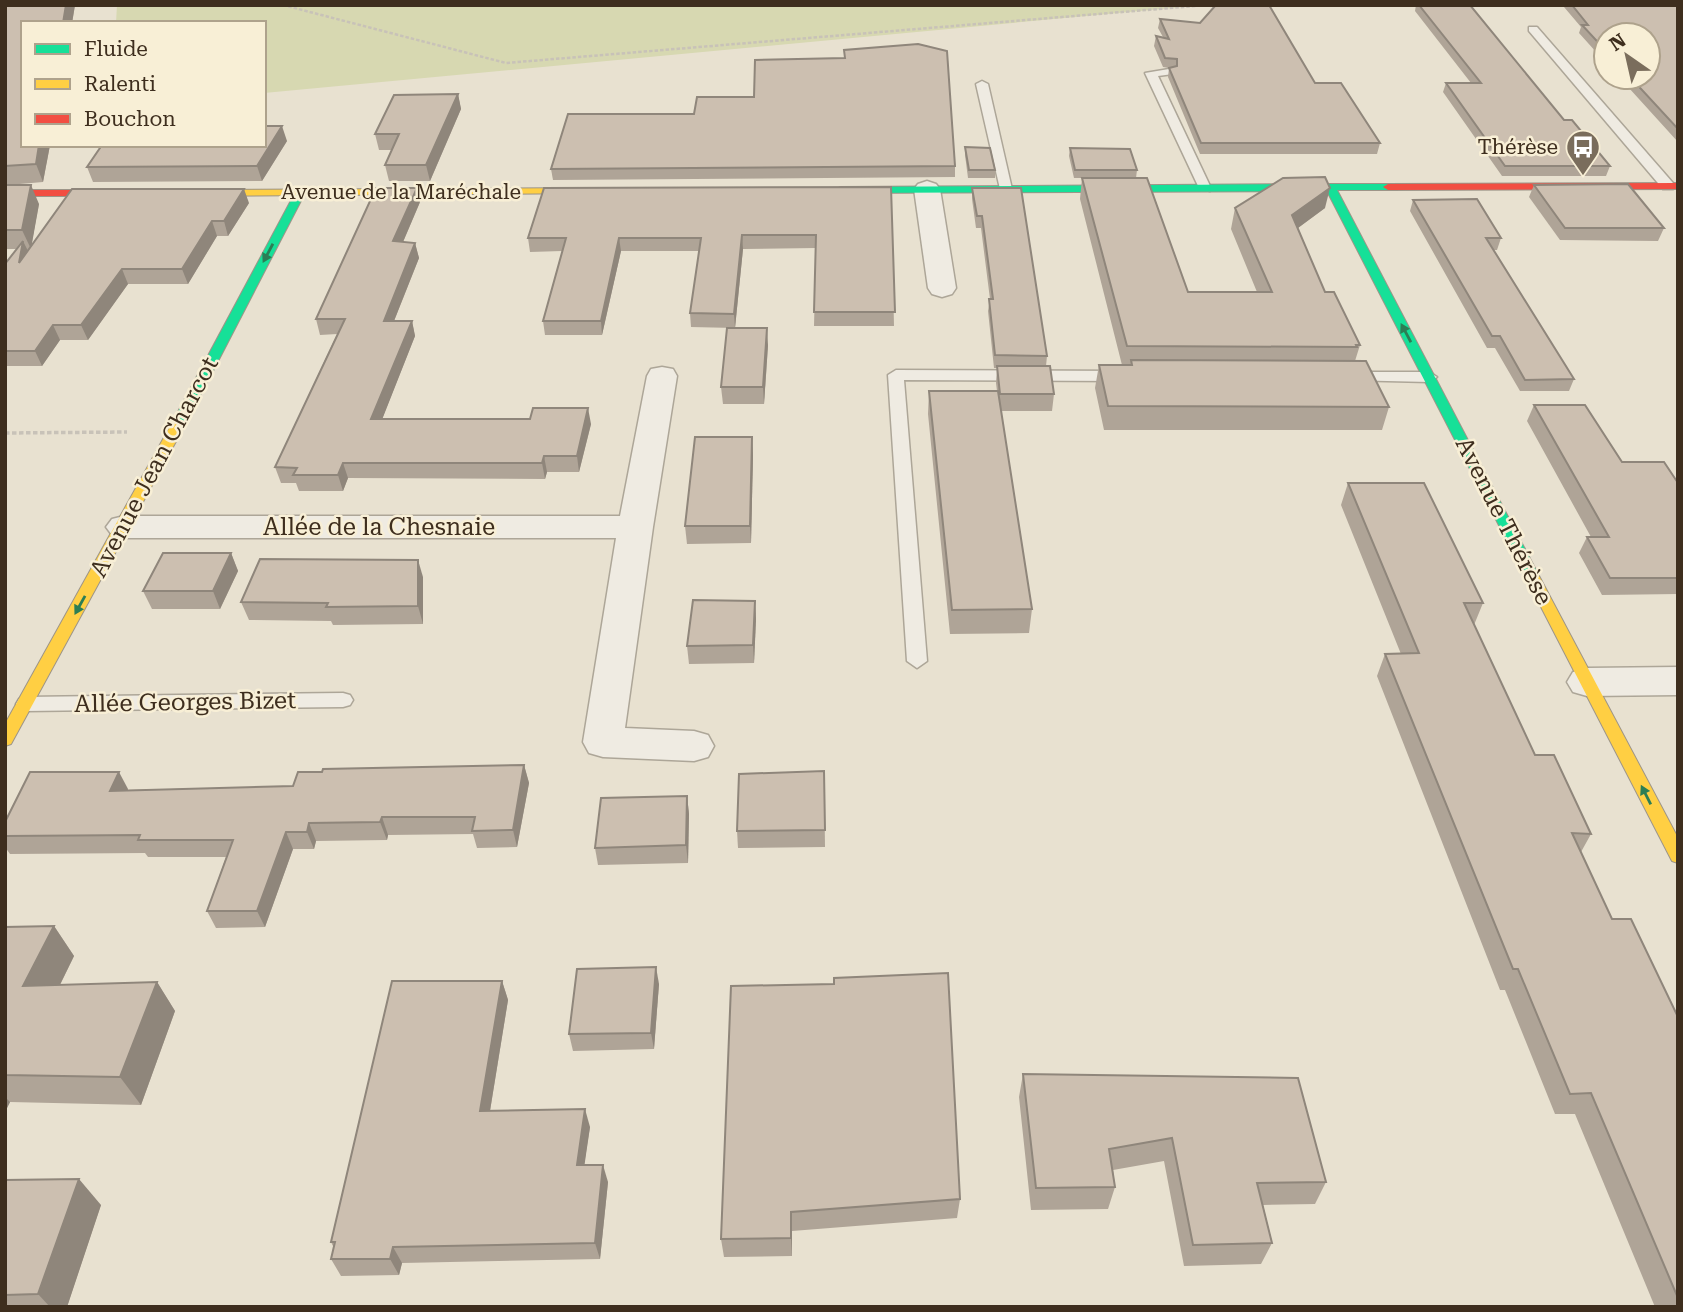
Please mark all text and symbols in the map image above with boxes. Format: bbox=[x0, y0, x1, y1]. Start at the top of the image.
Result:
legend bbox=[21, 21, 266, 147]
north arrow bbox=[1592, 21, 1662, 91]
text: N bbox=[1605, 28, 1631, 56]
text: Fluide bbox=[84, 37, 148, 61]
text: Ralenti bbox=[84, 72, 156, 96]
text: Bouchon bbox=[84, 107, 176, 131]
bus stop icon: Thérèse bbox=[1564, 128, 1602, 177]
place label: Thérèse bbox=[1478, 135, 1558, 159]
street label: Avenue de la Maréchale bbox=[281, 180, 521, 204]
one-way arrow bbox=[262, 243, 273, 263]
one-way arrow bbox=[1400, 322, 1412, 342]
street label: Avenue Jean Charcot bbox=[84, 352, 224, 582]
street label: Avenue Thérèse bbox=[1450, 433, 1558, 609]
street label: Allée de la Chesnaie bbox=[263, 513, 495, 541]
one-way arrow bbox=[74, 596, 86, 615]
street label: Allée Georges Bizet bbox=[74, 686, 296, 718]
one-way arrow bbox=[1641, 785, 1652, 805]

